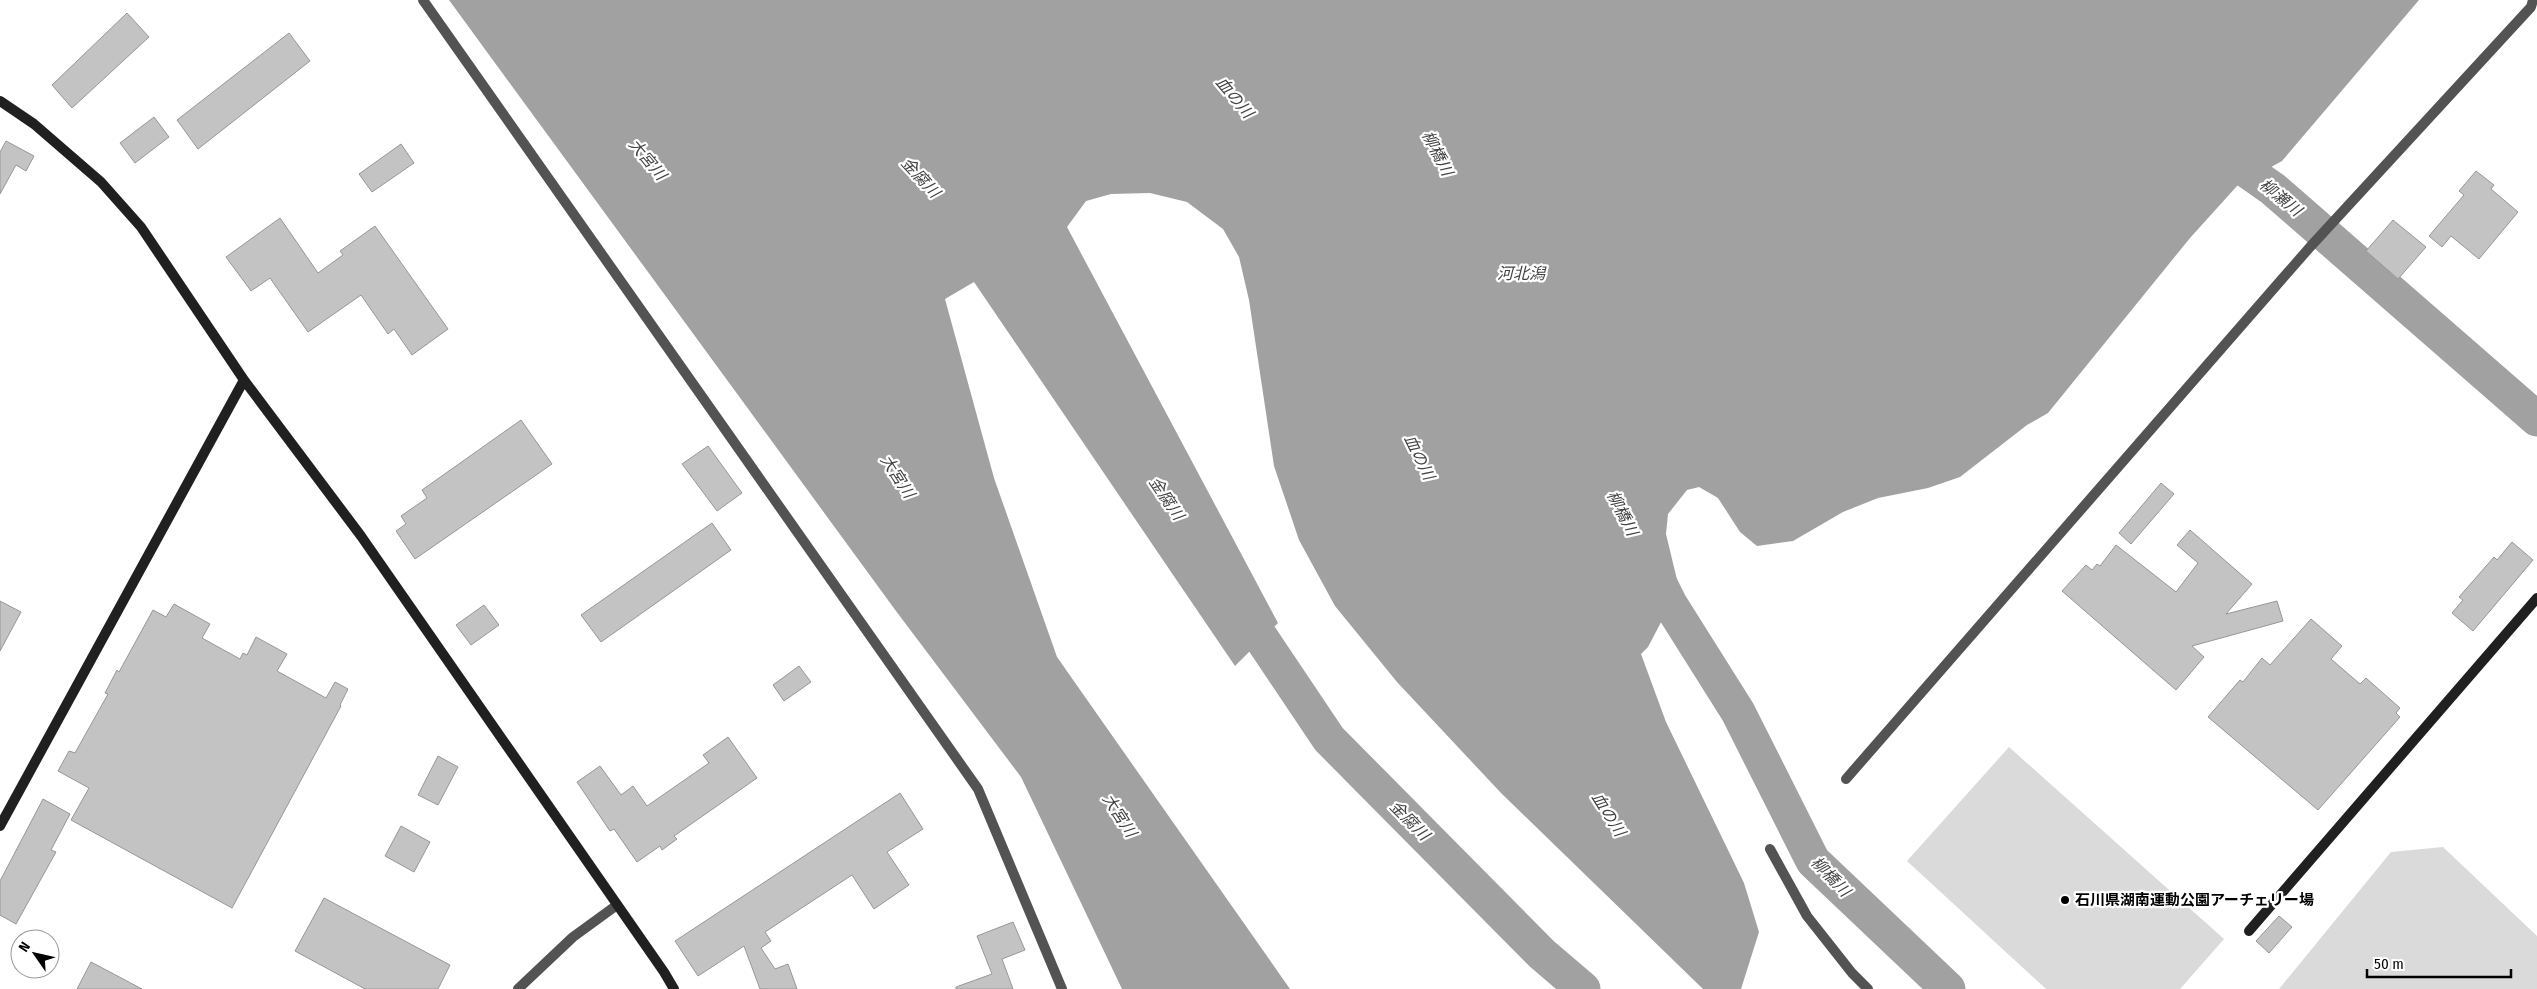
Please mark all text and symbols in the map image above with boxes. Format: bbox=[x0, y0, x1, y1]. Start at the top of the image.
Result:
water label: 血の川 bbox=[1212, 73, 1259, 123]
water label: 柳橋川 bbox=[1418, 128, 1458, 181]
water label: 大宮川 bbox=[625, 135, 672, 185]
water label: 金腐川 bbox=[897, 153, 945, 203]
water label: 柳瀬川 bbox=[2256, 175, 2307, 221]
water label: 河北潟 bbox=[1497, 264, 1547, 283]
water label: 血の川 bbox=[1400, 431, 1439, 485]
water label: 大宮川 bbox=[877, 451, 920, 503]
water label: 金腐川 bbox=[1145, 473, 1189, 525]
water label: 柳橋川 bbox=[1603, 488, 1643, 541]
water label: 血の川 bbox=[1588, 789, 1630, 841]
water label: 大宮川 bbox=[1099, 790, 1142, 842]
water label: 金腐川 bbox=[1386, 797, 1435, 845]
water label: 柳橋川 bbox=[1807, 852, 1856, 902]
place label: 石川県湖南運動公園アーチェリー場 bbox=[2075, 891, 2314, 909]
marker: 石川県湖南運動公園アーチェリー場 bbox=[2059, 894, 2071, 906]
north arrow bbox=[10, 929, 60, 979]
text: N bbox=[15, 939, 34, 955]
scale bar bbox=[2367, 946, 2511, 978]
text: 50 m bbox=[2374, 955, 2404, 973]

